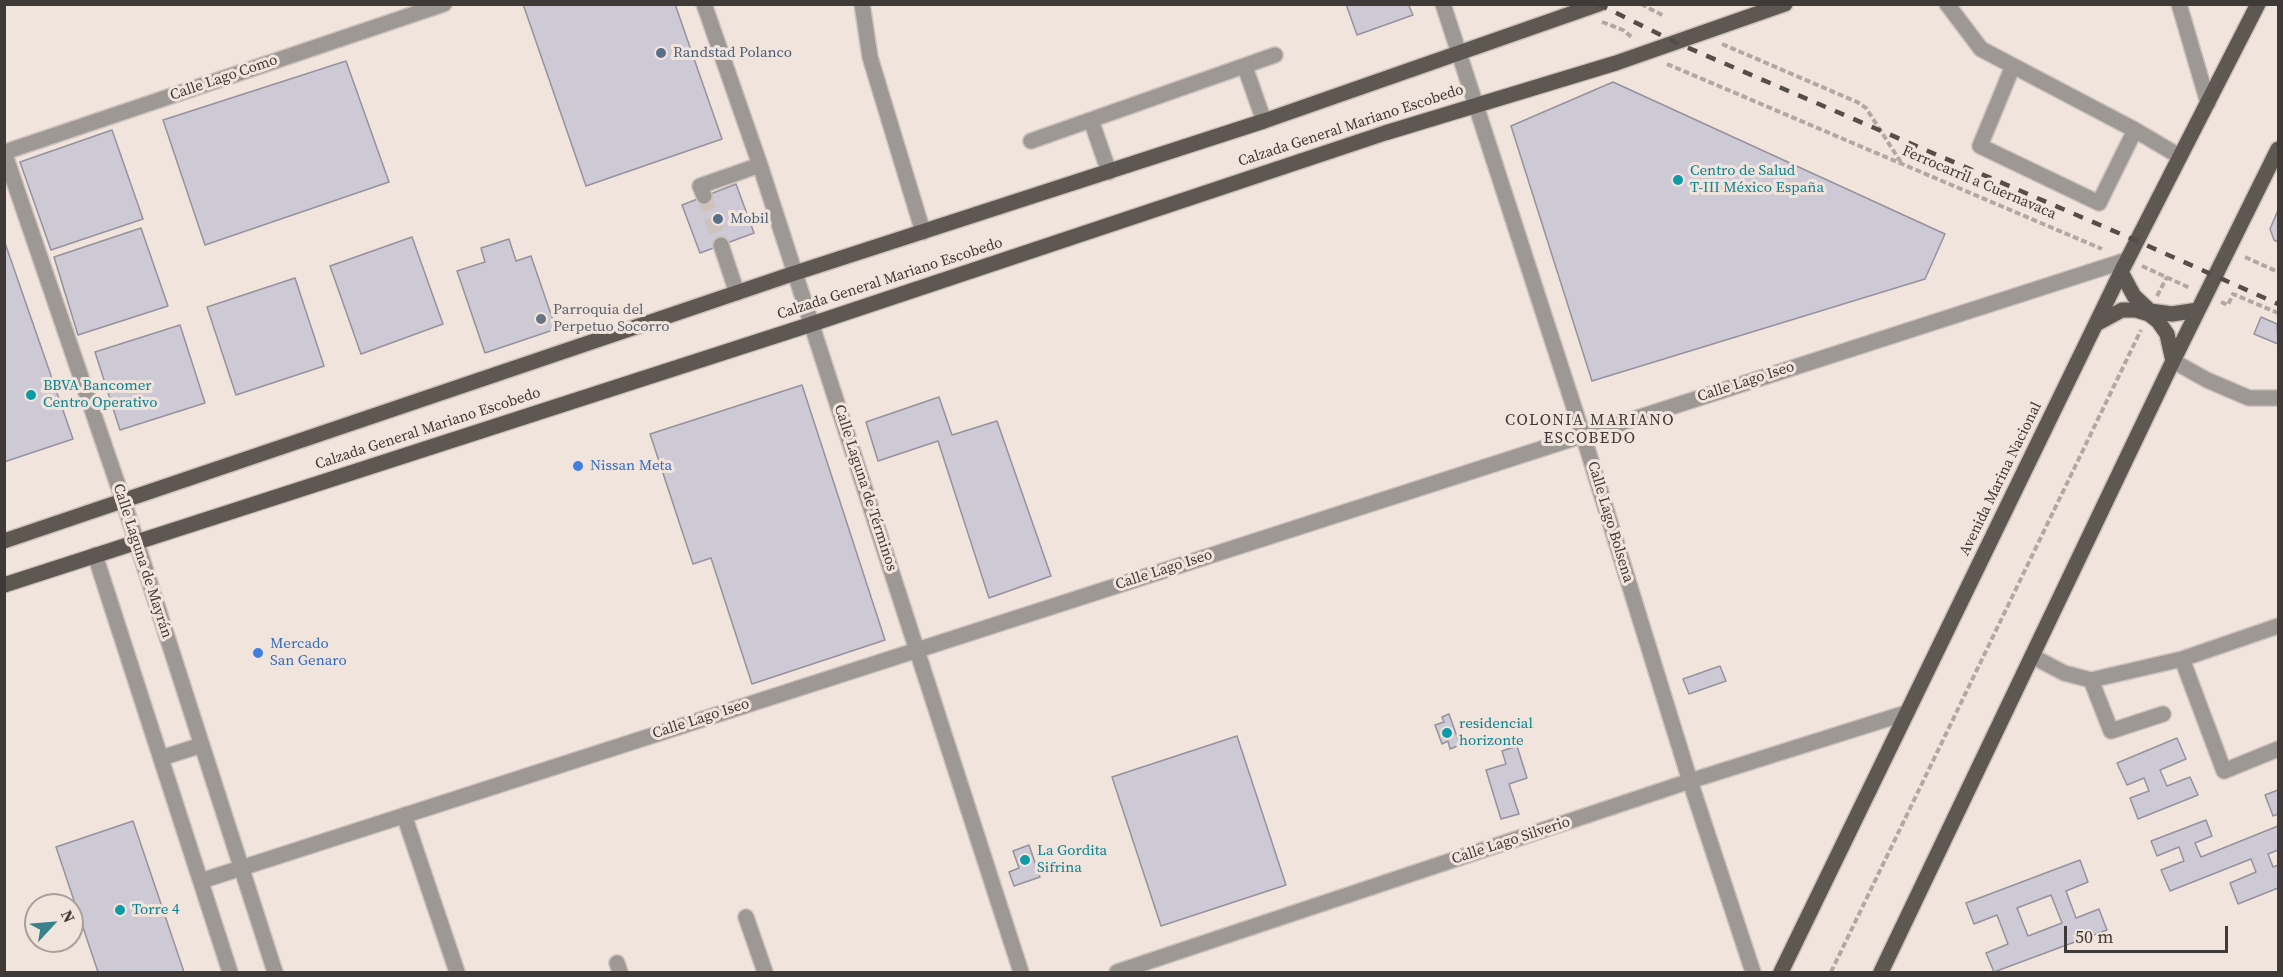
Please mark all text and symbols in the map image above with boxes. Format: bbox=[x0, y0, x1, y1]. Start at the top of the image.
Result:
place label: Randstad Polanco bbox=[673, 44, 792, 62]
marker: Randstad Polanco bbox=[654, 46, 668, 60]
street label: Calle Lago Como bbox=[168, 51, 280, 105]
street label: Calzada General Mariano Escobedo bbox=[1236, 81, 1466, 171]
street label: Ferrocarril a Cuernavaca bbox=[1899, 142, 2059, 224]
place label: Centro de Salud T-III México España bbox=[1690, 162, 1824, 197]
marker: Centro de Salud T-III México España bbox=[1671, 173, 1685, 187]
place label: Mobil bbox=[730, 210, 769, 228]
marker: Mobil bbox=[711, 212, 725, 226]
street label: Calzada General Mariano Escobedo bbox=[775, 234, 1005, 324]
place label: Parroquia del Perpetuo Socorro bbox=[553, 301, 669, 336]
marker: Parroquia del Perpetuo Socorro bbox=[534, 312, 548, 326]
street label: Calle Lago Iseo bbox=[1695, 358, 1797, 406]
place label: BBVA Bancomer Centro Operativo bbox=[43, 377, 157, 412]
street label: Calzada General Mariano Escobedo bbox=[313, 384, 543, 474]
marker: BBVA Bancomer Centro Operativo bbox=[24, 388, 38, 402]
street label: Avenida Marina Nacional bbox=[1956, 399, 2046, 559]
street label: Calle Laguna de Términos bbox=[830, 403, 900, 573]
district label: COLONIA MARIANO ESCOBEDO bbox=[1505, 411, 1675, 449]
place label: Nissan Meta bbox=[590, 457, 672, 475]
marker: Nissan Meta bbox=[571, 459, 585, 473]
street label: Calle Lago Bolsena bbox=[1583, 459, 1637, 585]
street label: Calle Laguna de Mayrán bbox=[109, 482, 175, 640]
street label: Calle Lago Iseo bbox=[1113, 546, 1215, 594]
place label: Mercado San Genaro bbox=[270, 635, 347, 670]
marker: Mercado San Genaro bbox=[251, 646, 265, 660]
street label: Calle Lago Iseo bbox=[650, 695, 752, 743]
place label: residencial horizonte bbox=[1459, 715, 1533, 750]
marker: residencial horizonte bbox=[1440, 726, 1454, 740]
street label: Calle Lago Silverio bbox=[1450, 813, 1572, 869]
place label: La Gordita Sifrina bbox=[1037, 842, 1107, 877]
marker: La Gordita Sifrina bbox=[1018, 853, 1032, 867]
north arrow bbox=[24, 893, 84, 953]
place label: Torre 4 bbox=[132, 901, 179, 919]
marker: Torre 4 bbox=[113, 903, 127, 917]
text: N bbox=[56, 906, 81, 926]
scale bar bbox=[2067, 914, 2230, 952]
text: 50 m bbox=[2075, 924, 2113, 949]

